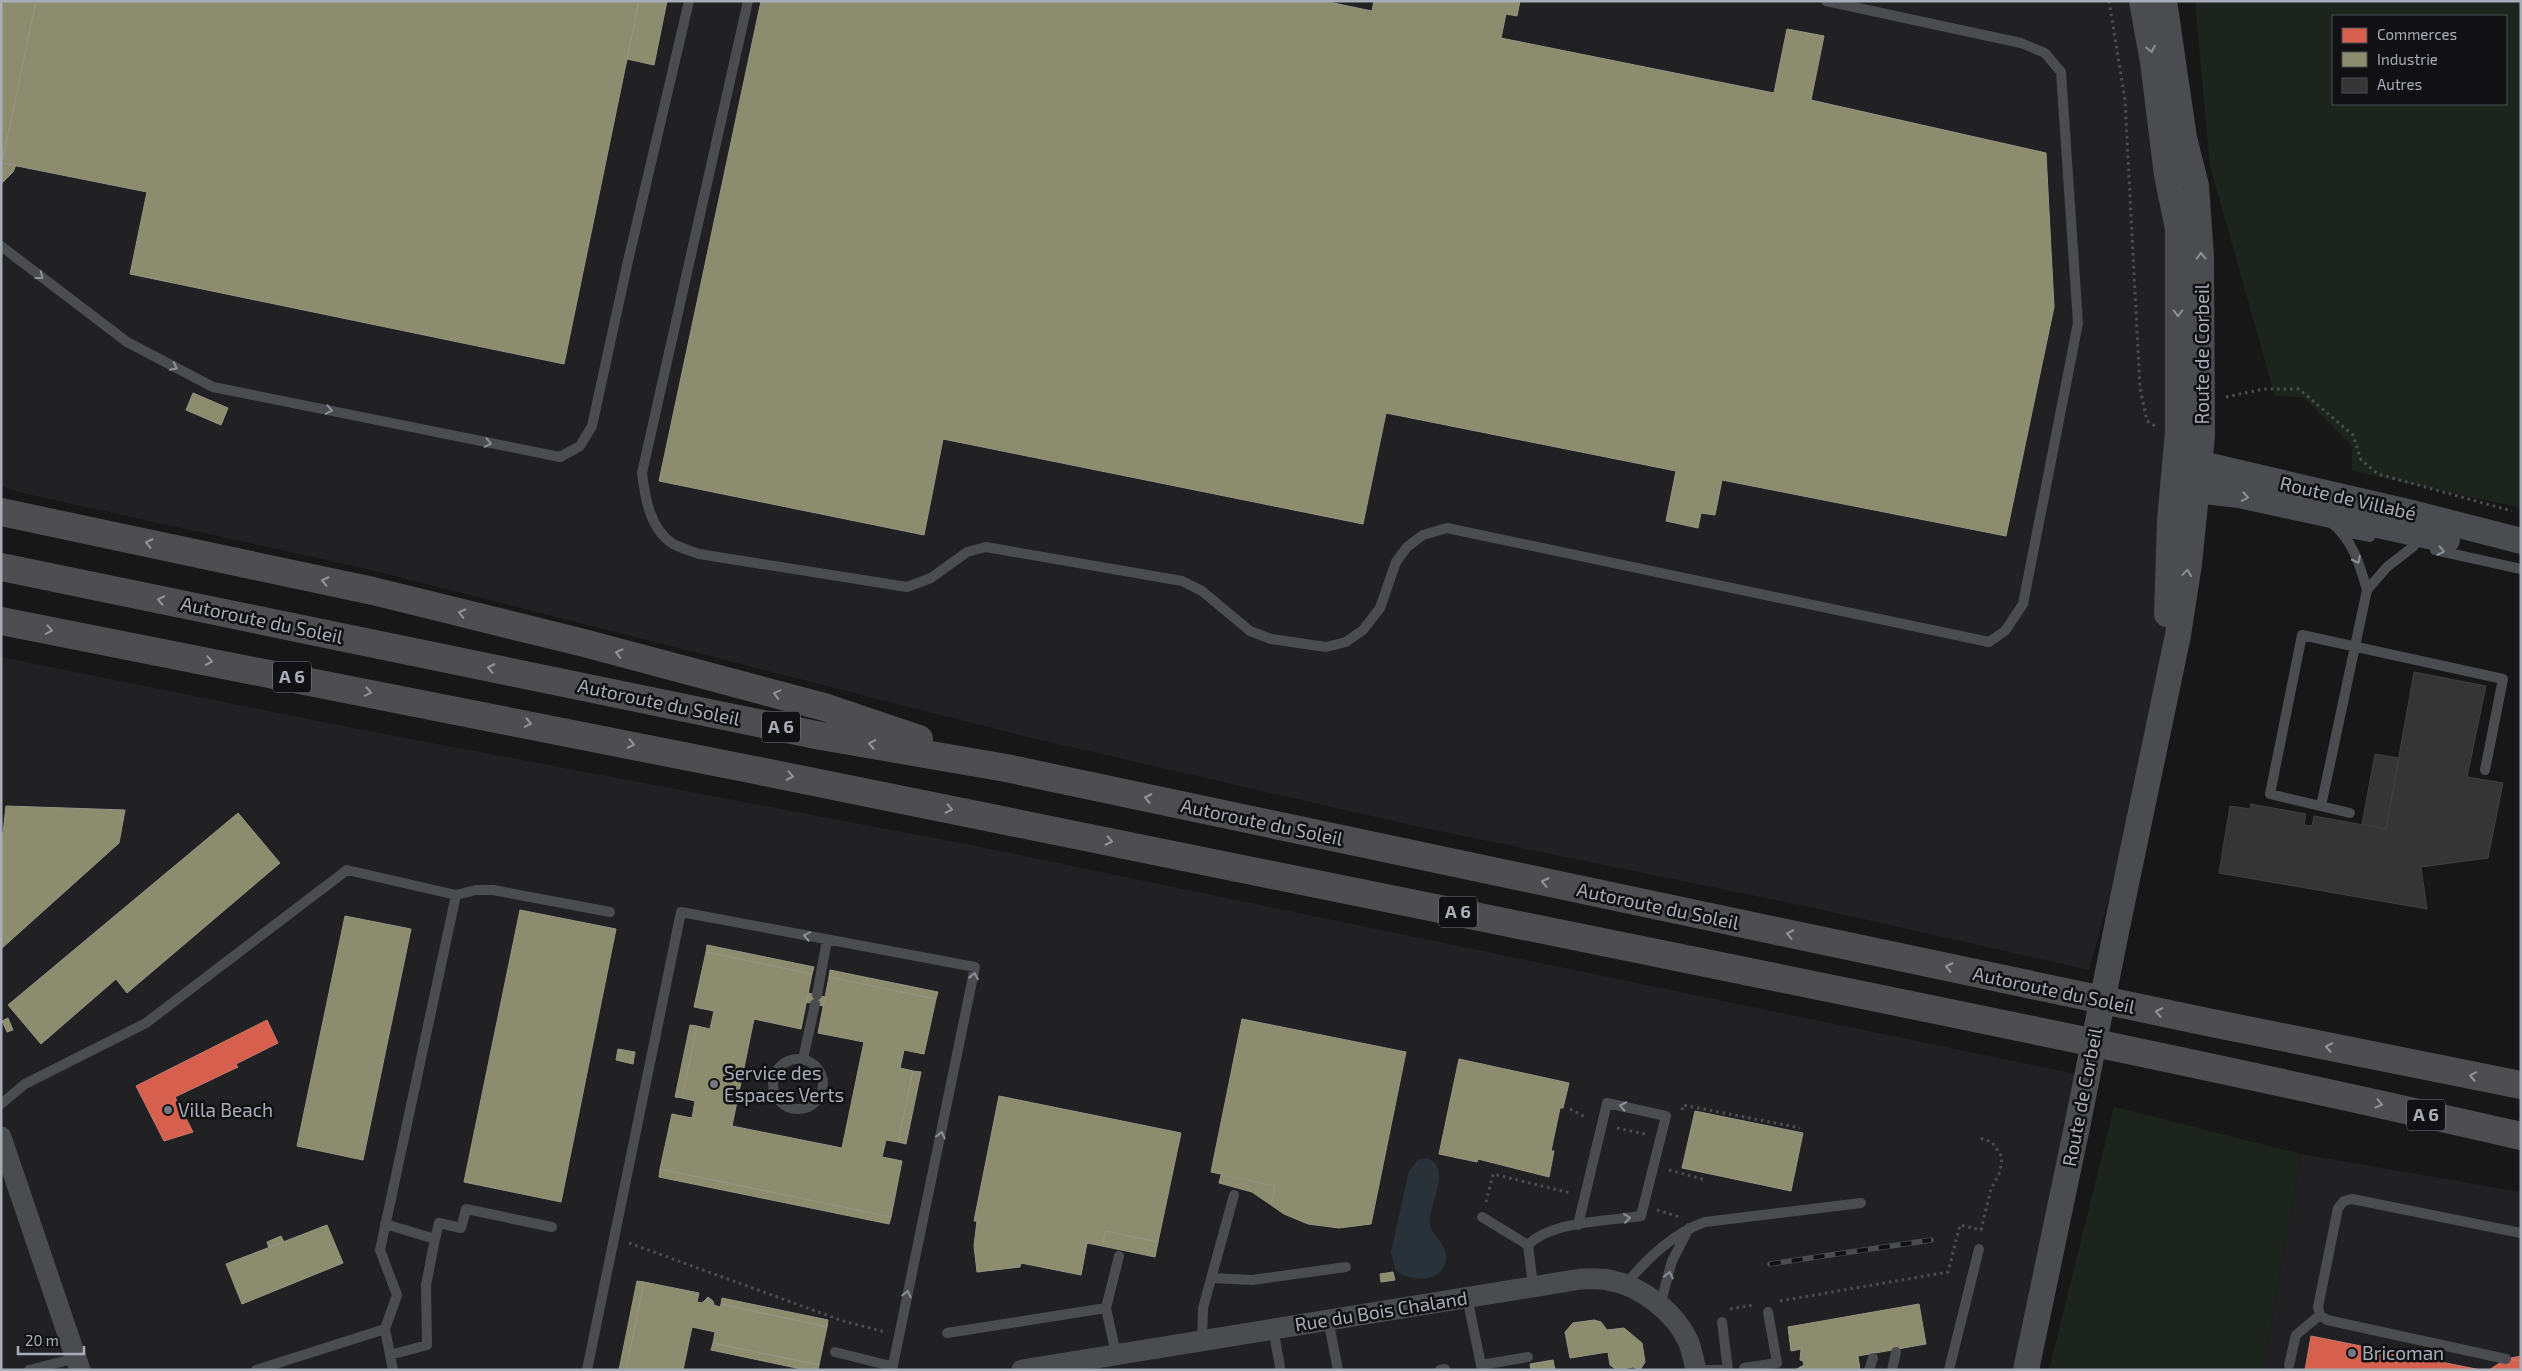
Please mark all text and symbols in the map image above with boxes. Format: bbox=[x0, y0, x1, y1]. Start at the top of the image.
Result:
legend bbox=[2332, 15, 2507, 105]
text: Commerces bbox=[2377, 25, 2457, 43]
one-way arrow bbox=[2145, 45, 2155, 54]
text: Industrie bbox=[2377, 50, 2438, 68]
text: Autres bbox=[2377, 75, 2422, 93]
one-way arrow bbox=[2196, 252, 2206, 260]
one-way arrow bbox=[34, 270, 43, 278]
street label: Route de Corbeil bbox=[2190, 283, 2213, 424]
one-way arrow bbox=[2173, 310, 2183, 317]
one-way arrow bbox=[169, 361, 178, 371]
one-way arrow bbox=[325, 405, 333, 415]
one-way arrow bbox=[484, 437, 493, 448]
street label: Route de Villabé bbox=[2278, 471, 2418, 524]
one-way arrow bbox=[2241, 491, 2250, 501]
one-way arrow bbox=[145, 538, 154, 549]
one-way arrow bbox=[2436, 545, 2445, 556]
one-way arrow bbox=[2351, 555, 2361, 564]
one-way arrow bbox=[2182, 569, 2192, 578]
one-way arrow bbox=[321, 576, 330, 587]
street label: Autoroute du Soleil bbox=[179, 591, 346, 648]
one-way arrow bbox=[156, 595, 165, 605]
one-way arrow bbox=[457, 608, 466, 619]
one-way arrow bbox=[45, 624, 54, 635]
one-way arrow bbox=[615, 648, 624, 659]
one-way arrow bbox=[204, 655, 213, 666]
road number: A 6 bbox=[273, 662, 311, 692]
one-way arrow bbox=[487, 663, 496, 673]
street label: Autoroute du Soleil bbox=[576, 673, 743, 730]
one-way arrow bbox=[364, 686, 373, 697]
one-way arrow bbox=[773, 690, 781, 700]
road number: A 6 bbox=[762, 712, 800, 742]
one-way arrow bbox=[523, 718, 532, 728]
one-way arrow bbox=[627, 738, 635, 749]
one-way arrow bbox=[867, 740, 876, 750]
one-way arrow bbox=[786, 770, 795, 781]
one-way arrow bbox=[1144, 793, 1153, 804]
street label: Autoroute du Soleil bbox=[1179, 793, 1346, 850]
one-way arrow bbox=[945, 803, 954, 813]
one-way arrow bbox=[1104, 835, 1113, 846]
one-way arrow bbox=[1541, 877, 1550, 887]
street label: Autoroute du Soleil bbox=[1575, 877, 1742, 934]
road number: A 6 bbox=[1439, 896, 1477, 928]
one-way arrow bbox=[1785, 929, 1794, 939]
one-way arrow bbox=[802, 932, 811, 942]
street label: Autoroute du Soleil bbox=[1971, 961, 2138, 1018]
one-way arrow bbox=[1944, 962, 1953, 973]
one-way arrow bbox=[968, 971, 978, 980]
one-way arrow bbox=[2155, 1007, 2163, 1018]
street label: Route de Corbeil bbox=[2057, 1025, 2106, 1168]
one-way arrow bbox=[2324, 1042, 2333, 1053]
place label: Service des Espaces Verts bbox=[724, 1061, 844, 1106]
one-way arrow bbox=[2468, 1071, 2477, 1081]
marker: Service des Espaces Verts bbox=[708, 1078, 720, 1090]
place label: Villa Beach bbox=[178, 1098, 273, 1121]
one-way arrow bbox=[2374, 1098, 2383, 1109]
road number: A 6 bbox=[2407, 1100, 2445, 1130]
one-way arrow bbox=[1618, 1102, 1627, 1112]
marker: Villa Beach bbox=[162, 1104, 174, 1116]
one-way arrow bbox=[935, 1130, 946, 1139]
one-way arrow bbox=[1622, 1214, 1631, 1224]
one-way arrow bbox=[1663, 1270, 1674, 1279]
street label: Rue du Bois Chaland bbox=[1293, 1286, 1469, 1336]
one-way arrow bbox=[901, 1289, 912, 1298]
scale bar bbox=[18, 1324, 84, 1356]
text: 20 m bbox=[25, 1331, 59, 1349]
place label: Bricoman bbox=[2362, 1341, 2444, 1364]
marker: Bricoman bbox=[2346, 1347, 2358, 1359]

